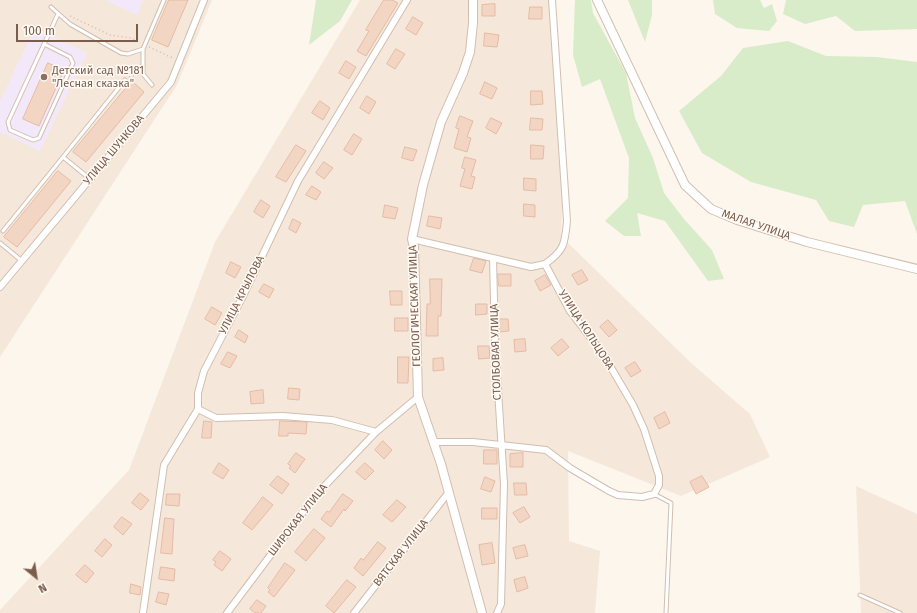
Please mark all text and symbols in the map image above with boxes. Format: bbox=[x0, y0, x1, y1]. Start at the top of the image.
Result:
scale bar bbox=[18, 16, 140, 42]
text: 100 m bbox=[23, 24, 55, 38]
place label: Детский сад №181 "Лесная сказка" bbox=[52, 64, 144, 90]
marker: Детский сад №181 "Лесная сказка" bbox=[39, 72, 49, 82]
street label: УЛИЦА ШУНКОВА bbox=[81, 112, 147, 188]
street label: МАЛАЯ УЛИЦА bbox=[720, 207, 792, 243]
street label: ГЕОЛОГИЧЕСКАЯ УЛИЦА bbox=[406, 245, 424, 367]
street label: УЛИЦА КРЫЛОВА bbox=[216, 253, 268, 337]
street label: УЛИЦА КОЛЬЦОВА bbox=[555, 288, 617, 372]
street label: СТОЛБОВАЯ УЛИЦА bbox=[488, 304, 504, 400]
street label: ШИРОКАЯ УЛИЦА bbox=[266, 481, 330, 559]
street label: ВЯТСКАЯ УЛИЦА bbox=[371, 517, 431, 589]
north arrow bbox=[16, 557, 56, 597]
text: N bbox=[36, 580, 49, 595]

